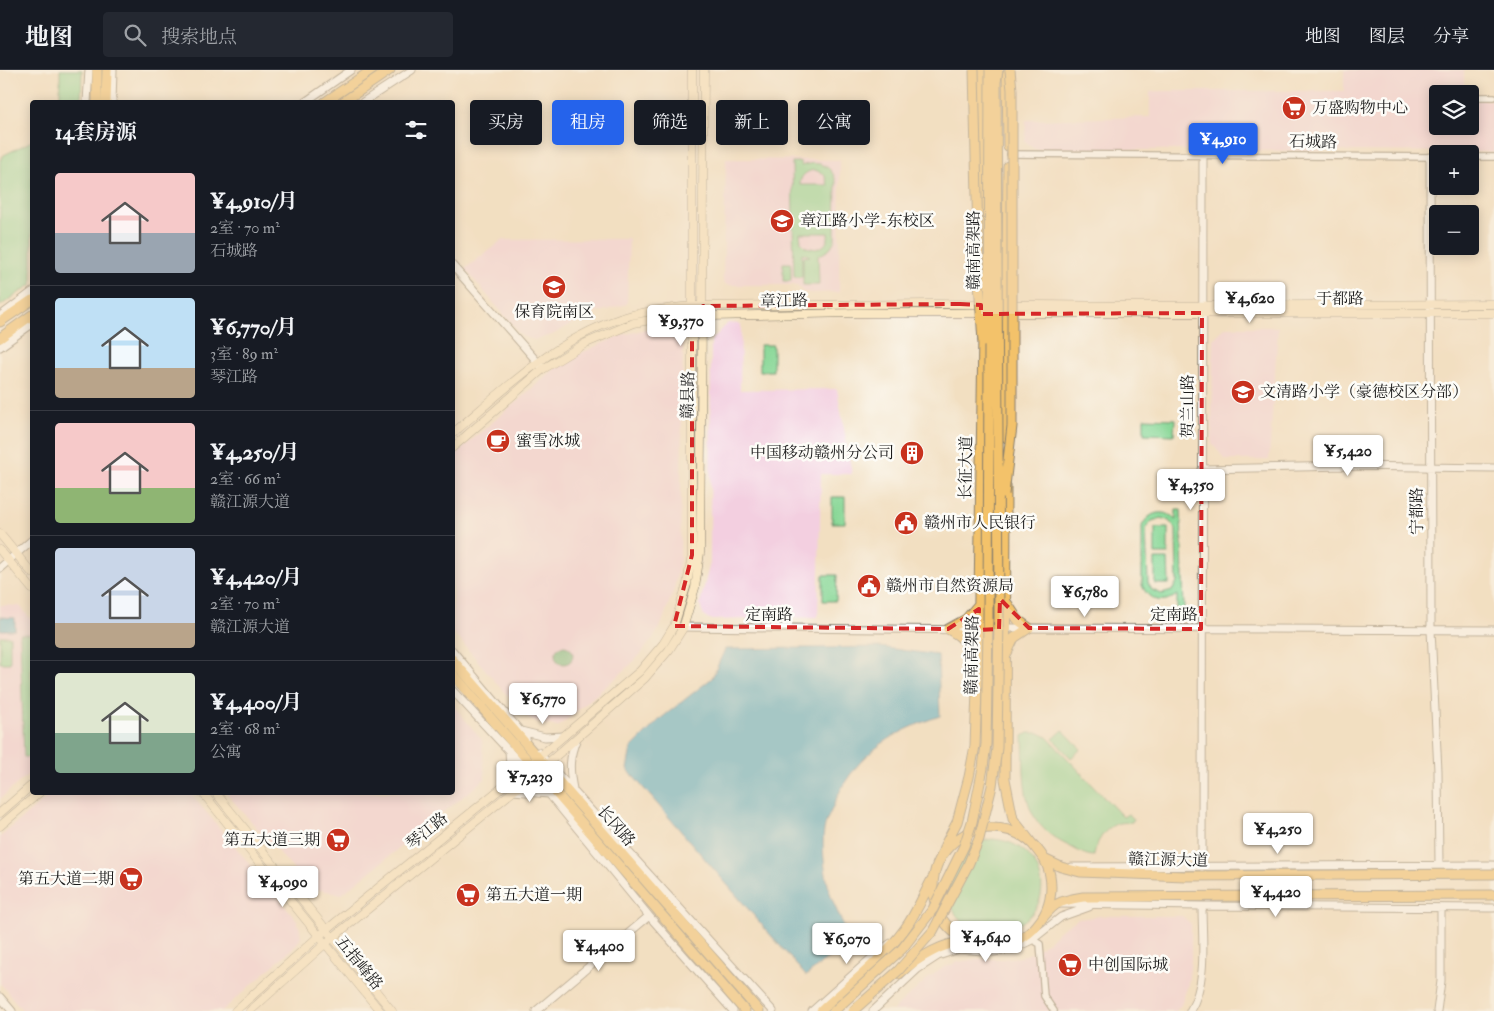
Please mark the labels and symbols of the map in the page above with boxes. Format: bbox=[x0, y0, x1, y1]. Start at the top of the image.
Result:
supermarket icon: 万盛购物中心 bbox=[1281, 95, 1307, 121]
place label: 万盛购物中心 bbox=[1312, 98, 1408, 118]
pin: ¥4,910 bbox=[1182, 122, 1264, 165]
street label: 石城路 bbox=[1289, 132, 1337, 152]
school or university icon: 章江路小学-东校区 bbox=[769, 208, 795, 234]
street label: 赣南高架路 bbox=[964, 210, 984, 290]
place label: 章江路小学-东校区 bbox=[800, 211, 935, 231]
school or university icon: 保育院南区 bbox=[541, 274, 567, 300]
pin: ¥4,620 bbox=[1209, 282, 1291, 324]
street label: 于都路 bbox=[1316, 289, 1364, 309]
street label: 章江路 bbox=[760, 291, 808, 311]
place label: 保育院南区 bbox=[514, 302, 594, 322]
pin: ¥9,370 bbox=[640, 304, 722, 347]
street label: 赣县路 bbox=[678, 371, 698, 419]
street label: 贺兰山路 bbox=[1178, 374, 1198, 438]
school or university icon: 文清路小学（豪德校区分部） bbox=[1230, 379, 1256, 405]
place label: 文清路小学（豪德校区分部） bbox=[1260, 382, 1468, 402]
cafe icon: 蜜雪冰城 bbox=[485, 428, 511, 454]
place label: 蜜雪冰城 bbox=[516, 431, 580, 451]
pin: ¥5,420 bbox=[1307, 434, 1389, 477]
street label: 长征大道 bbox=[955, 436, 977, 500]
building icon: 中国移动赣州分公司 bbox=[899, 440, 925, 466]
place label: 中国移动赣州分公司 bbox=[750, 443, 894, 463]
pin: ¥4,350 bbox=[1150, 468, 1232, 511]
street label: 宁都路 bbox=[1407, 487, 1427, 535]
public building icon: 赣州市人民银行 bbox=[893, 510, 919, 536]
place label: 赣州市人民银行 bbox=[924, 513, 1036, 533]
public building icon: 赣州市自然资源局 bbox=[856, 573, 882, 599]
place label: 赣州市自然资源局 bbox=[886, 576, 1014, 596]
pin: ¥6,780 bbox=[1044, 576, 1126, 618]
street label: 定南路 bbox=[745, 605, 793, 625]
street label: 定南路 bbox=[1150, 605, 1198, 625]
street label: 赣南高架路 bbox=[961, 615, 983, 695]
pin: ¥6,770 bbox=[502, 682, 584, 725]
pin: ¥7,230 bbox=[489, 760, 571, 803]
street label: 长冈路 bbox=[593, 801, 639, 851]
street label: 琴江路 bbox=[402, 808, 452, 854]
pin: ¥4,250 bbox=[1237, 812, 1319, 855]
supermarket icon: 第五大道三期 bbox=[325, 827, 351, 853]
place label: 第五大道三期 bbox=[224, 830, 320, 850]
street label: 赣江源大道 bbox=[1128, 849, 1208, 871]
supermarket icon: 第五大道二期 bbox=[118, 866, 144, 892]
pin: ¥4,090 bbox=[242, 866, 324, 908]
place label: 第五大道二期 bbox=[18, 869, 114, 889]
pin: ¥4,420 bbox=[1235, 876, 1317, 918]
supermarket icon: 第五大道一期 bbox=[455, 882, 481, 908]
place label: 第五大道一期 bbox=[486, 885, 582, 905]
pin: ¥4,640 bbox=[945, 920, 1027, 963]
pin: ¥6,070 bbox=[806, 922, 888, 965]
pin: ¥4,400 bbox=[558, 930, 640, 972]
street label: 五指峰路 bbox=[331, 932, 387, 994]
supermarket icon: 中创国际城 bbox=[1057, 952, 1083, 978]
place label: 中创国际城 bbox=[1088, 955, 1168, 975]

